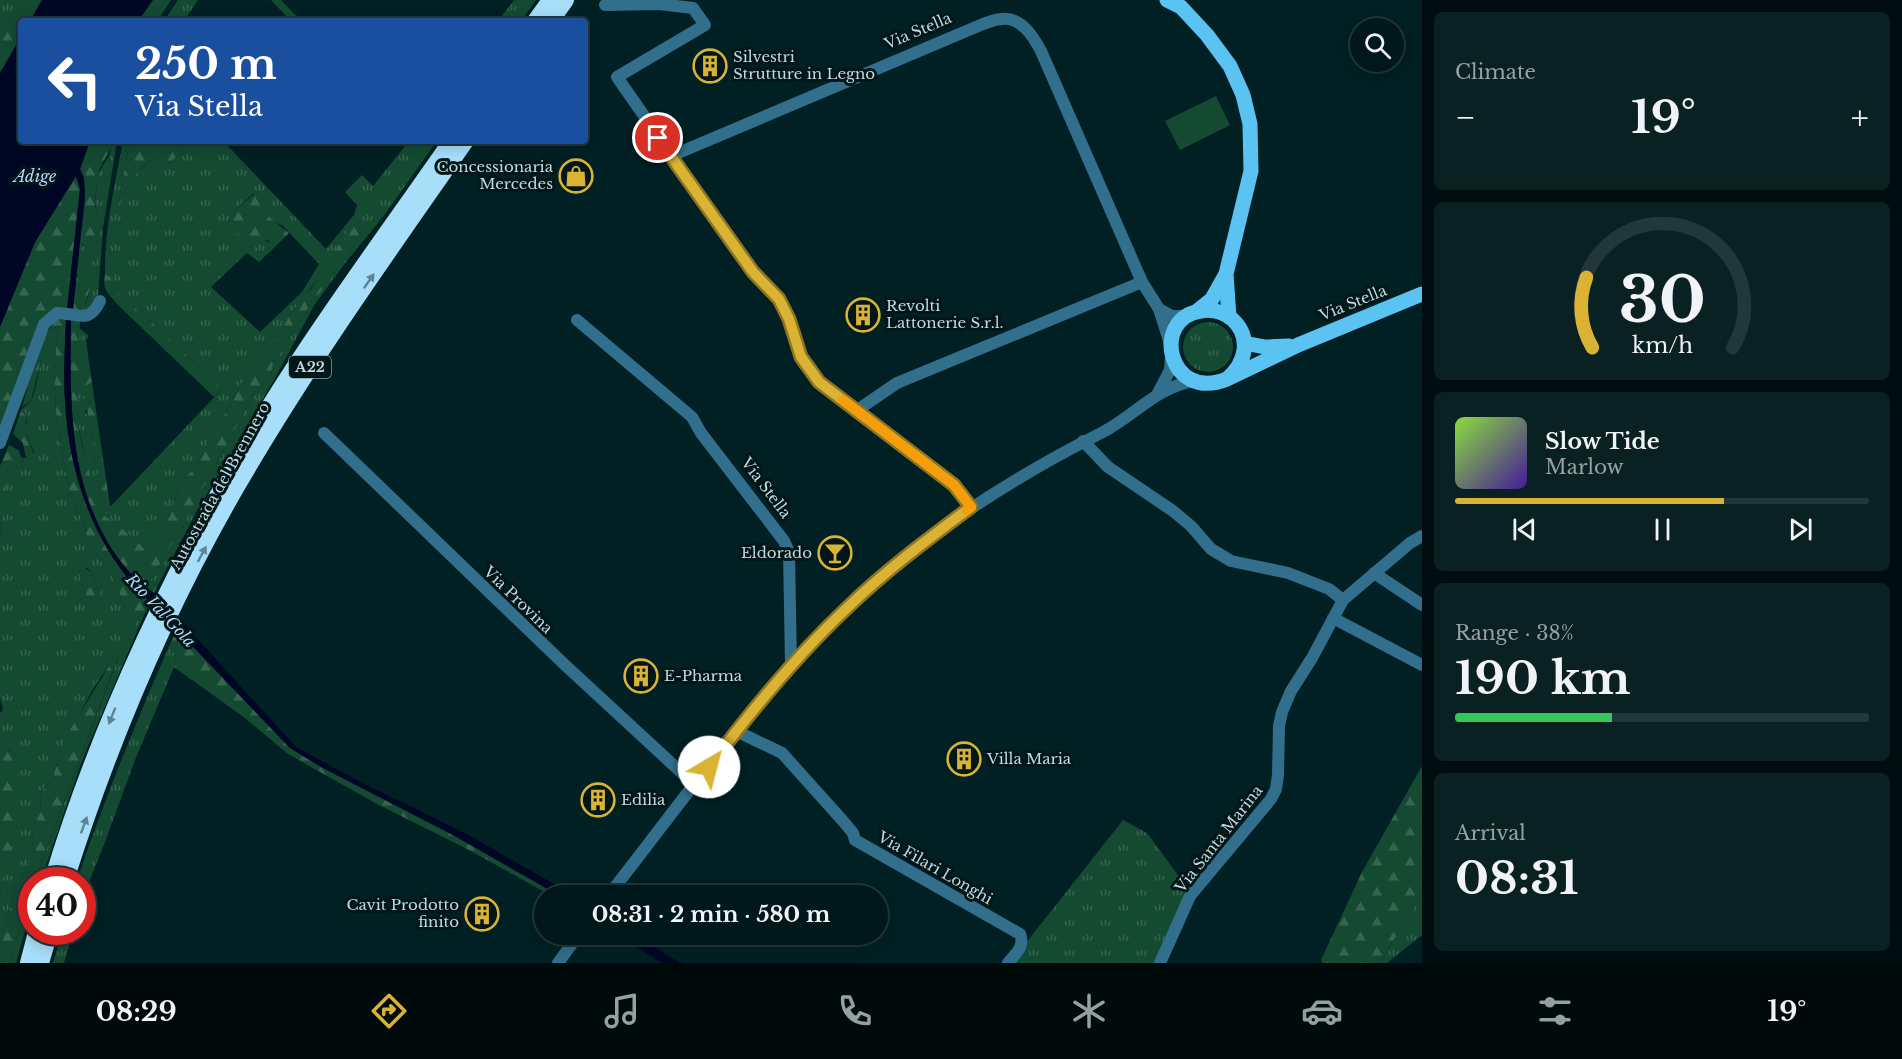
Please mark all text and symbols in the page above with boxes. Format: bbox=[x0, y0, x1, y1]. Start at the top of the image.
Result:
street label: Via Stella bbox=[880, 8, 955, 54]
map controls bbox=[1350, 18, 1404, 72]
button: search bbox=[1350, 18, 1404, 72]
text: 250 m bbox=[135, 38, 277, 90]
icon: left bbox=[36, 42, 114, 120]
place label: Silvestri Strutture in Legno bbox=[733, 47, 875, 83]
building icon: Silvestri Strutture in Legno bbox=[692, 48, 728, 84]
text: Climate bbox=[1455, 60, 1536, 84]
text: 19° bbox=[1631, 89, 1696, 145]
text: Via Stella bbox=[135, 90, 263, 123]
text: − bbox=[1455, 97, 1476, 138]
text: + bbox=[1851, 97, 1869, 138]
pin bbox=[632, 112, 683, 163]
icon: arrive bbox=[641, 121, 674, 154]
place label: Concessionaria Mercedes bbox=[436, 157, 554, 193]
shop icon: Concessionaria Mercedes bbox=[558, 158, 594, 194]
water label: Adige bbox=[12, 166, 57, 186]
text: 30 bbox=[1619, 261, 1705, 339]
one-way arrow bbox=[363, 273, 375, 289]
street label: Via Stella bbox=[1315, 280, 1390, 325]
place label: Revolti Lattonerie S.r.l. bbox=[886, 296, 1004, 332]
building icon: Revolti Lattonerie S.r.l. bbox=[845, 297, 881, 333]
text: km/h bbox=[1632, 333, 1693, 360]
road number: A22 bbox=[289, 356, 331, 378]
street label: Autostrada del Brennero bbox=[165, 399, 274, 574]
text: Slow Tide bbox=[1545, 428, 1660, 455]
street label: Via Stella bbox=[737, 453, 796, 522]
text: Marlow bbox=[1545, 455, 1624, 479]
icon: previous bbox=[1508, 513, 1541, 546]
icon: pause bbox=[1646, 513, 1679, 546]
icon: next bbox=[1784, 513, 1817, 546]
bar icon: Eldorado bbox=[817, 535, 853, 571]
place label: Eldorado bbox=[741, 543, 812, 562]
one-way arrow bbox=[197, 546, 207, 563]
street label: Via Provina bbox=[479, 561, 557, 638]
water label: Rio Val Gola bbox=[121, 568, 200, 651]
text: Range · 38% bbox=[1455, 621, 1574, 645]
text: 190 km bbox=[1455, 650, 1631, 706]
building icon: E-Pharma bbox=[623, 658, 659, 694]
place label: E-Pharma bbox=[664, 666, 743, 685]
one-way arrow bbox=[107, 708, 117, 726]
position arrow bbox=[677, 735, 741, 799]
building icon: Villa Maria bbox=[946, 741, 982, 777]
place label: Villa Maria bbox=[986, 749, 1072, 768]
street label: Via Santa Marina bbox=[1170, 781, 1267, 897]
building icon: Edilia bbox=[580, 782, 616, 818]
place label: Edilia bbox=[621, 790, 666, 809]
one-way arrow bbox=[80, 816, 90, 834]
text: Arrival bbox=[1455, 821, 1526, 845]
street label: Via Filari Longhi bbox=[874, 826, 996, 908]
text: 08:31 bbox=[1455, 850, 1579, 906]
speed limit sign: 40 bbox=[18, 867, 96, 945]
place label: Cavit Prodotto finito bbox=[347, 895, 459, 931]
building icon: Cavit Prodotto finito bbox=[464, 896, 500, 932]
text: 08:31 · 2 min · 580 m bbox=[592, 901, 830, 928]
icon: directions bbox=[368, 990, 410, 1032]
icon: music bbox=[601, 990, 643, 1032]
icon: phone bbox=[834, 990, 876, 1032]
icon: climate bbox=[1068, 990, 1110, 1032]
icon: car bbox=[1301, 990, 1343, 1032]
icon: filters bbox=[1534, 990, 1576, 1032]
text: 08:29 bbox=[96, 995, 177, 1028]
text: 19° bbox=[1767, 995, 1806, 1028]

